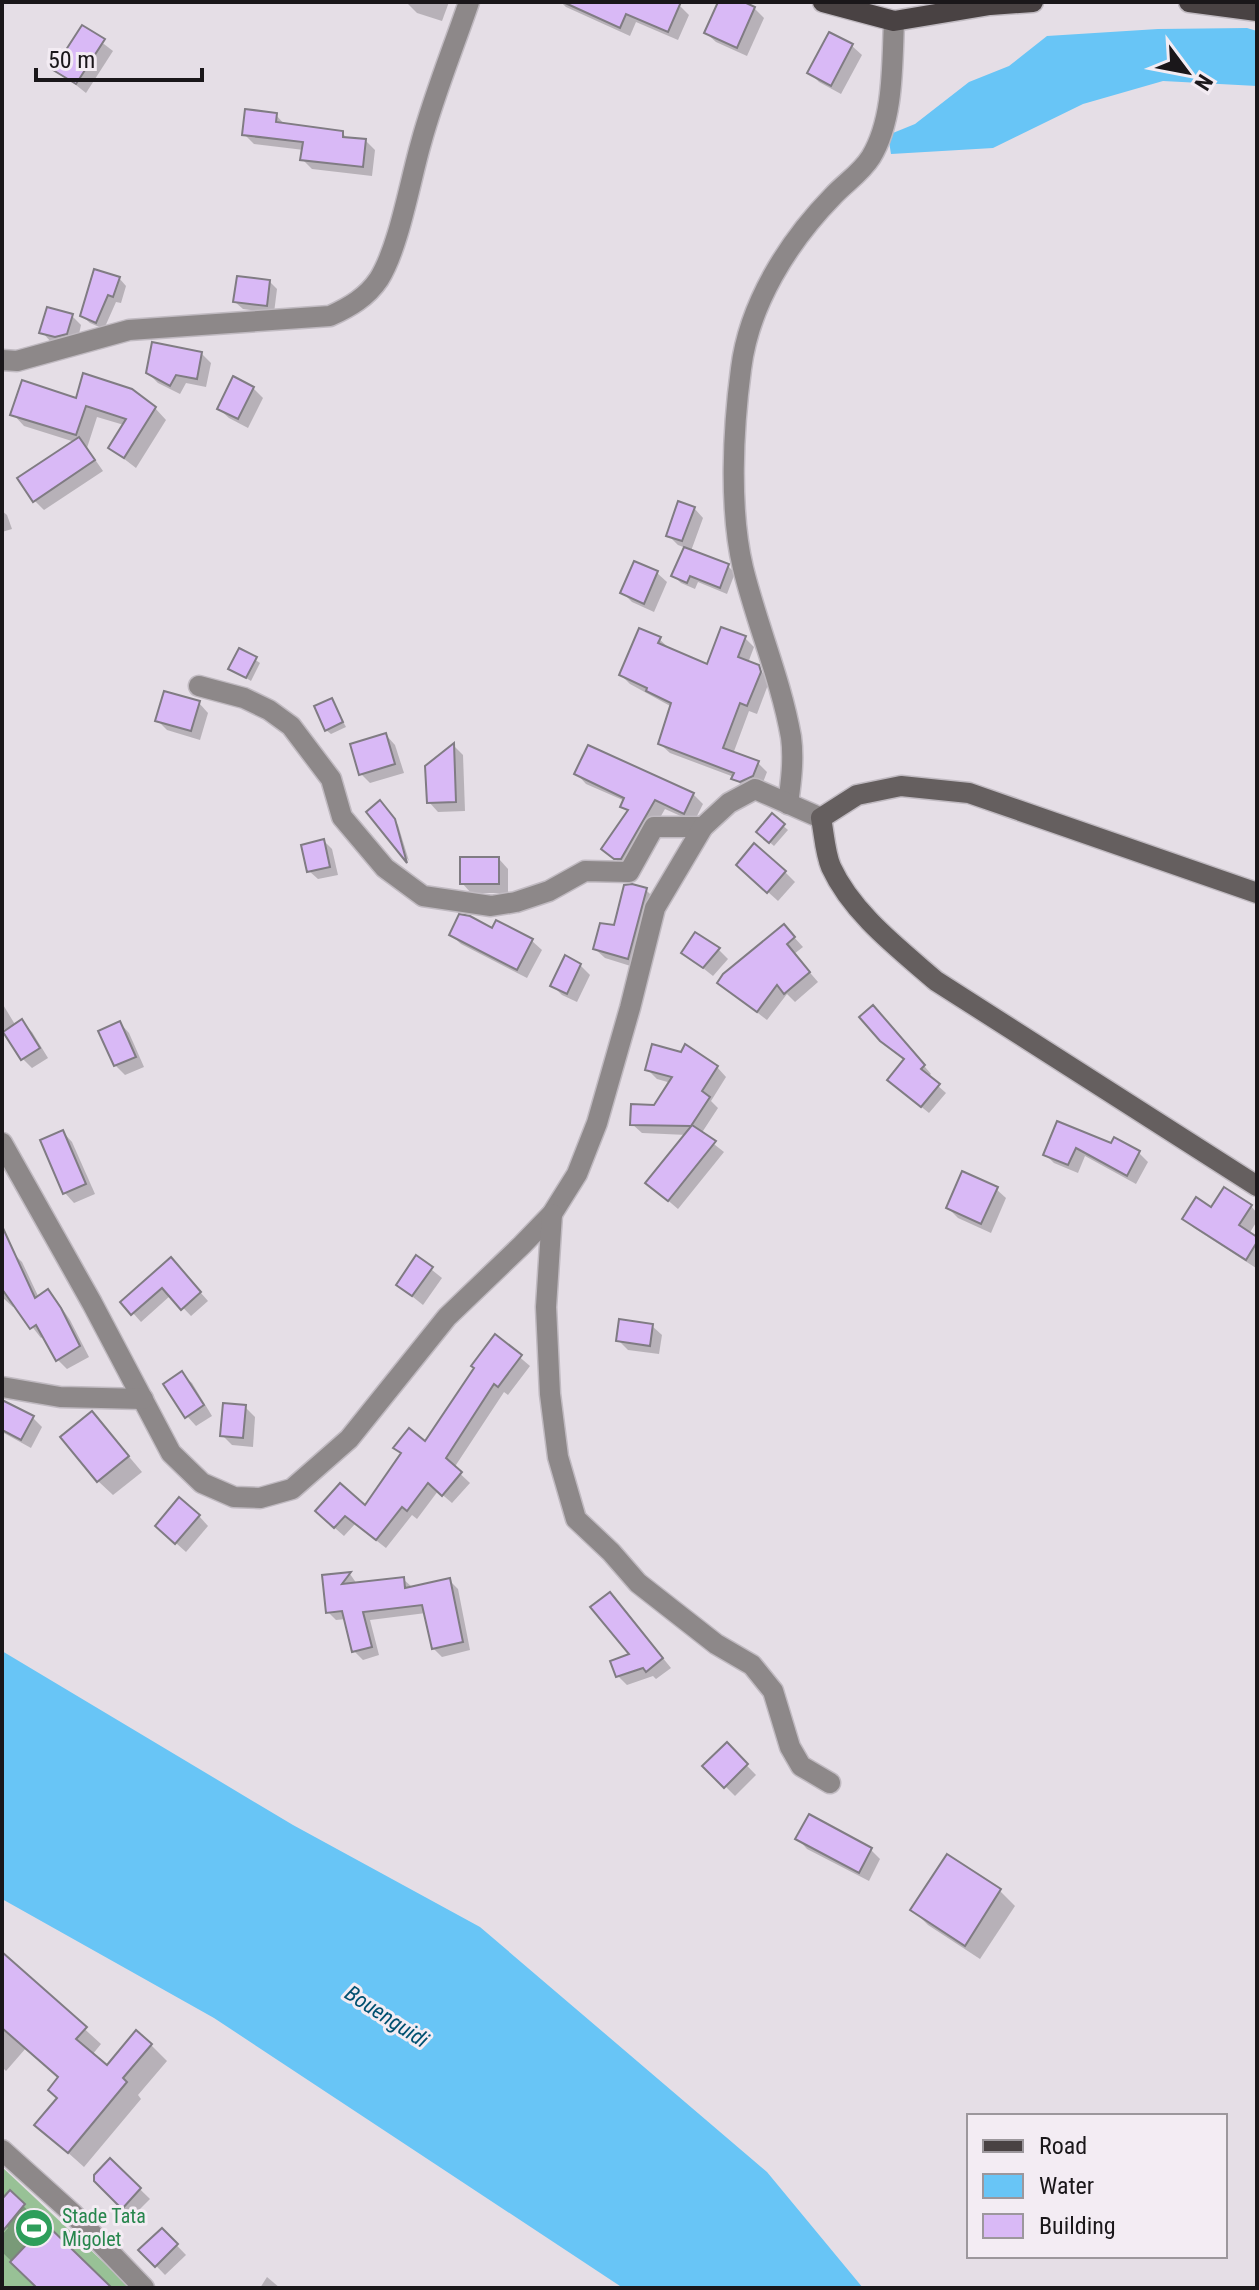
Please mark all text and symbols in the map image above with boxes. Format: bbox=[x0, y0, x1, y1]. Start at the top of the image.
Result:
scale bar bbox=[36, 32, 202, 82]
north arrow bbox=[1147, 32, 1227, 112]
text: 50 m bbox=[48, 46, 95, 74]
text: N bbox=[1189, 70, 1218, 95]
water label: Bouenguidi bbox=[340, 1980, 433, 2053]
legend bbox=[967, 2114, 1227, 2258]
text: Road bbox=[1039, 2132, 1087, 2160]
text: Water bbox=[1039, 2172, 1094, 2200]
place label: Stade Tata Migolet bbox=[62, 2204, 146, 2251]
sports icon: Stade Tata Migolet bbox=[13, 2207, 55, 2249]
text: Building bbox=[1039, 2212, 1116, 2240]

